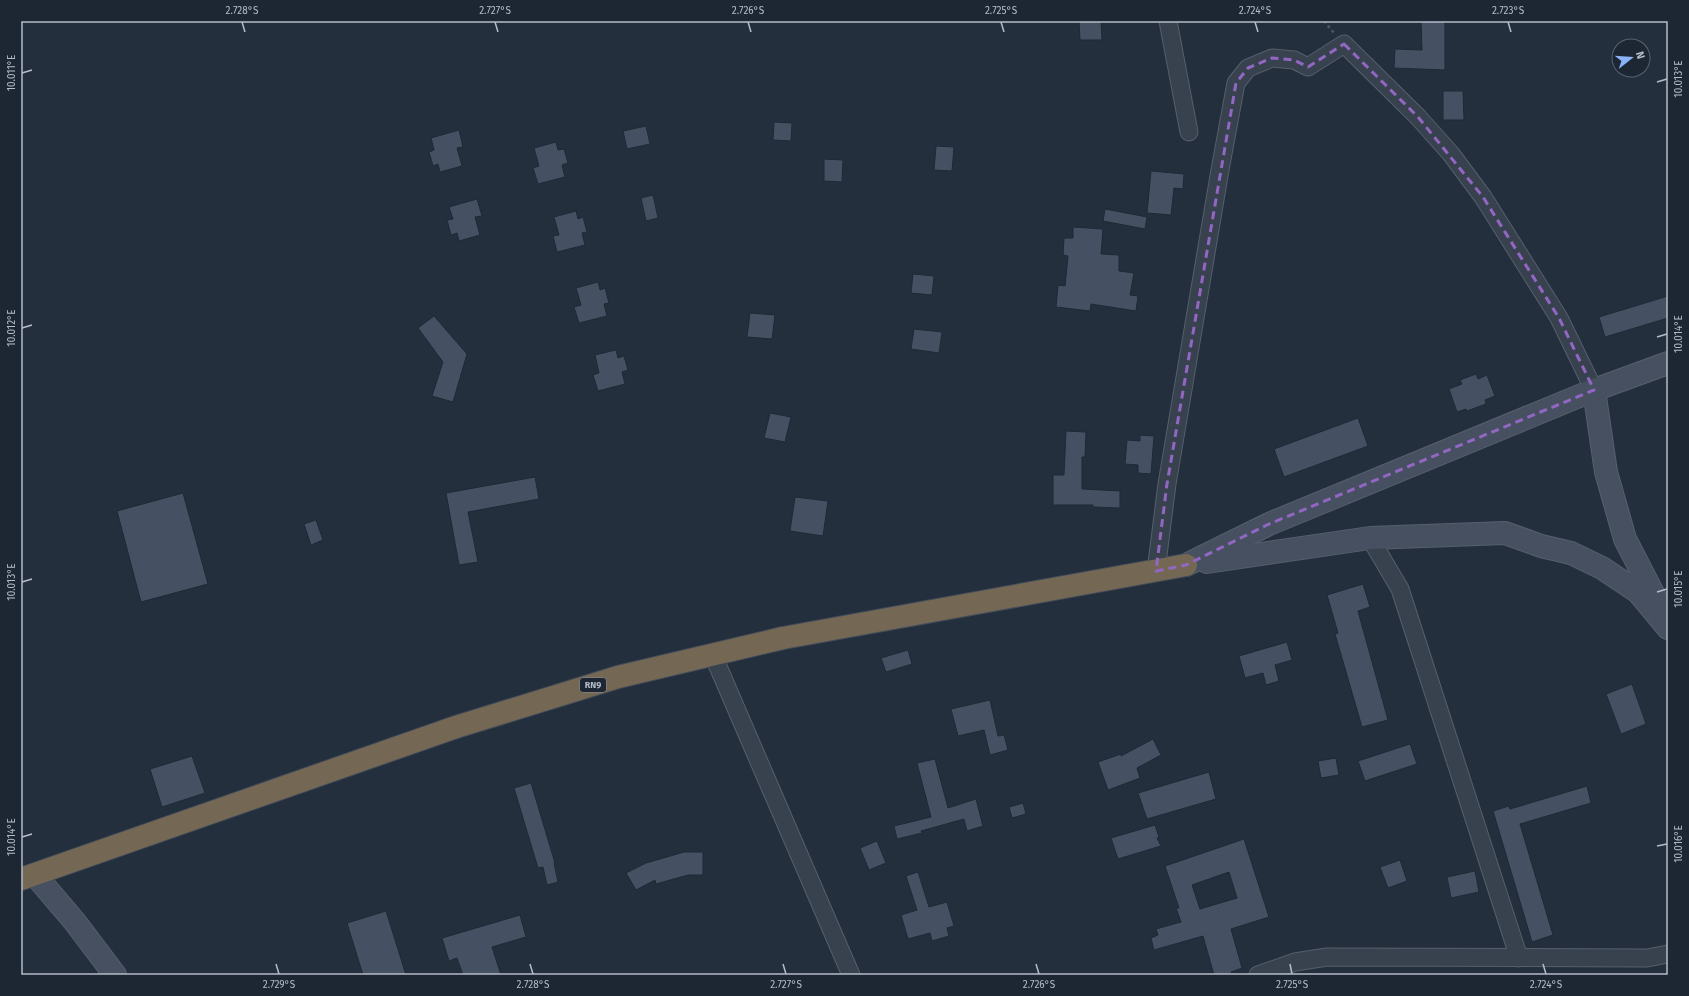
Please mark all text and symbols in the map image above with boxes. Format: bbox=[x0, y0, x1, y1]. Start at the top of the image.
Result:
text: 2.728°S bbox=[226, 5, 259, 17]
text: 2.727°S bbox=[479, 5, 511, 17]
text: 2.726°S bbox=[732, 5, 765, 17]
text: 2.725°S bbox=[985, 5, 1018, 17]
text: 2.724°S bbox=[1239, 5, 1272, 17]
text: 2.723°S bbox=[1492, 5, 1525, 17]
north arrow bbox=[1611, 38, 1651, 78]
text: N bbox=[1633, 50, 1647, 61]
text: 10.011°E bbox=[6, 55, 18, 91]
text: 10.013°E bbox=[1673, 60, 1685, 98]
text: 10.012°E bbox=[6, 309, 18, 347]
text: 10.014°E bbox=[1673, 315, 1685, 353]
text: 10.013°E bbox=[6, 563, 18, 601]
text: 10.015°E bbox=[1673, 570, 1685, 608]
road number: RN9 bbox=[580, 678, 606, 692]
text: 10.014°E bbox=[6, 818, 18, 856]
text: 10.016°E bbox=[1673, 825, 1685, 863]
text: 2.729°S bbox=[263, 979, 296, 991]
text: 2.728°S bbox=[517, 979, 550, 991]
text: 2.727°S bbox=[770, 979, 802, 991]
text: 2.726°S bbox=[1023, 979, 1056, 991]
text: 2.725°S bbox=[1276, 979, 1309, 991]
text: 2.724°S bbox=[1530, 979, 1563, 991]

